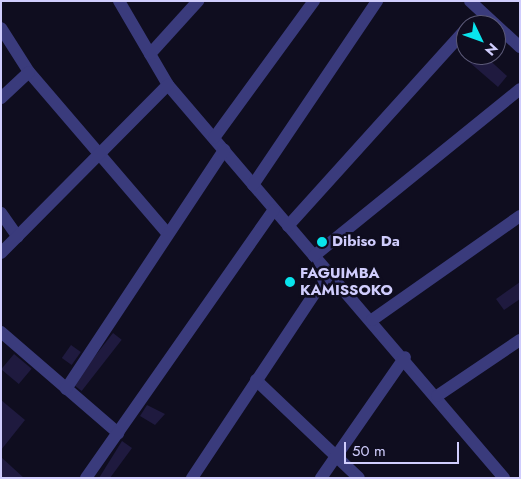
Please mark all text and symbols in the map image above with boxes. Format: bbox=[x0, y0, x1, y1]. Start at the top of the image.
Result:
north arrow bbox=[456, 15, 506, 65]
text: N bbox=[480, 39, 503, 60]
place label: Dibiso Da bbox=[332, 233, 400, 251]
marker: Dibiso Da bbox=[316, 236, 328, 248]
place label: FAGUIMBA KAMISSOKO bbox=[300, 264, 393, 299]
marker: FAGUIMBA KAMISSOKO bbox=[284, 276, 296, 288]
scale bar bbox=[346, 432, 461, 464]
text: 50 m bbox=[352, 440, 386, 462]

